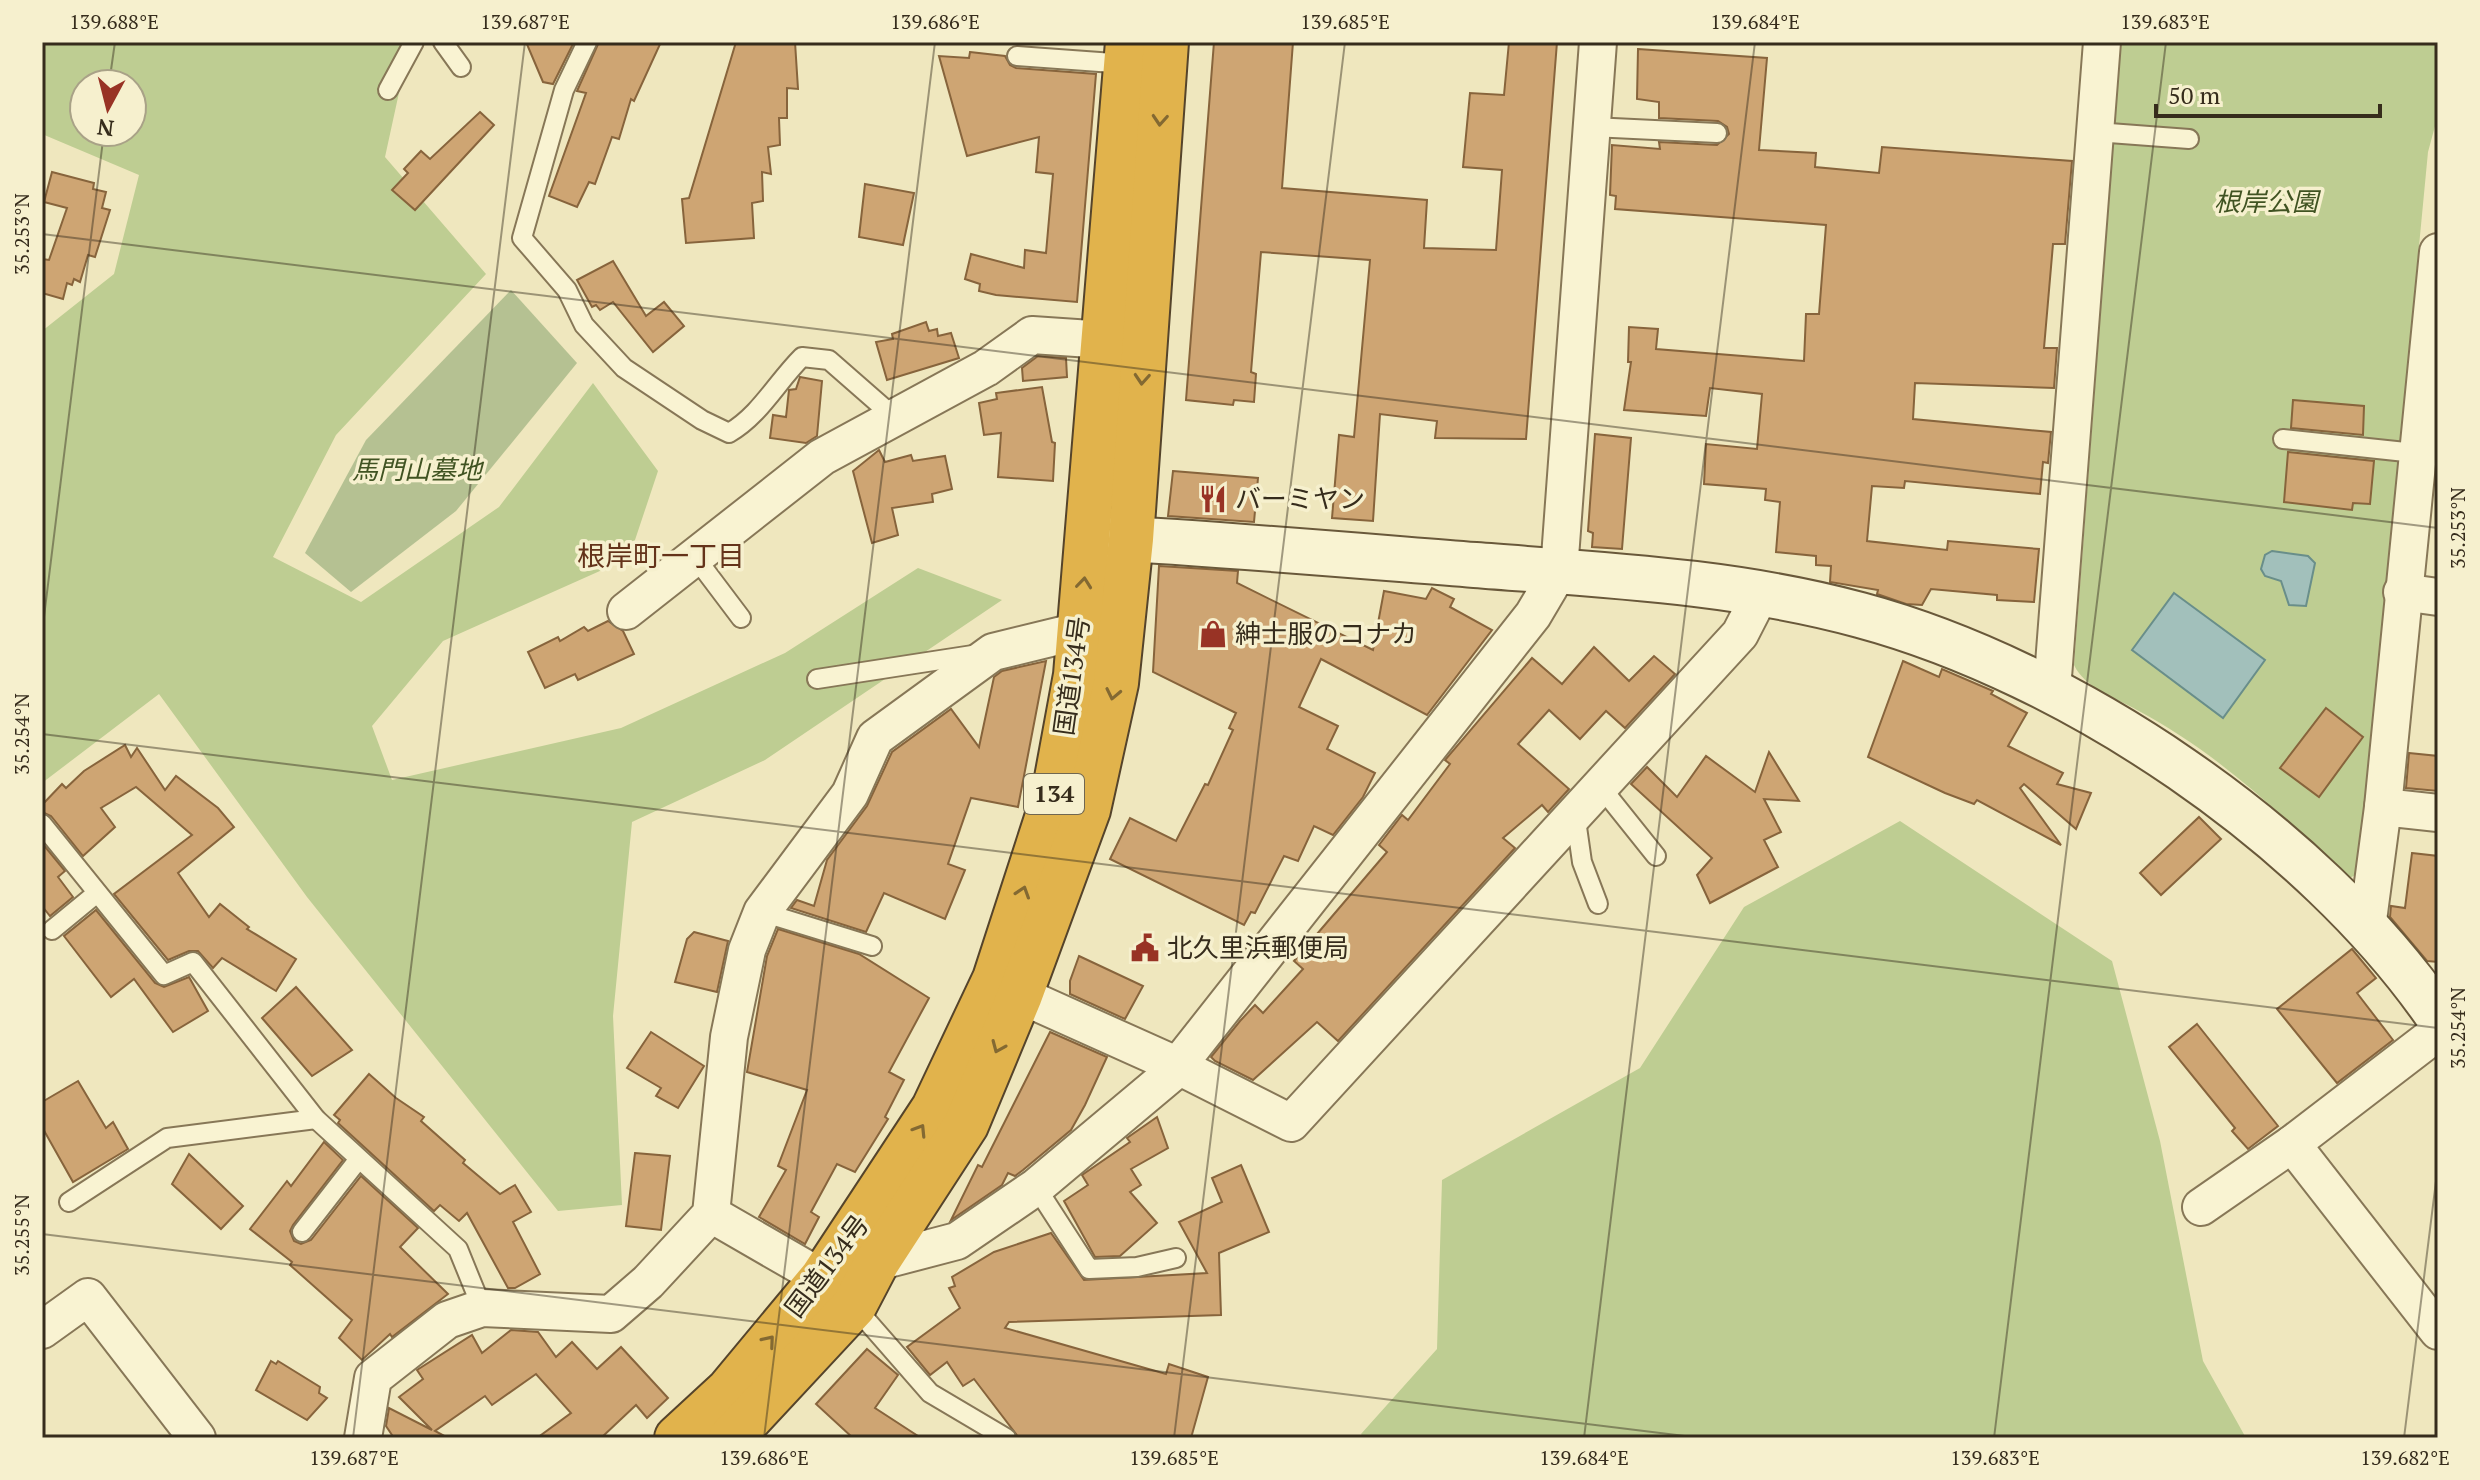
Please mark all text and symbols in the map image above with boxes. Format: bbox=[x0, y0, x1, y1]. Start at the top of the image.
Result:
text: 139.688°E bbox=[69, 8, 159, 35]
text: 139.687°E bbox=[480, 8, 570, 35]
text: 139.686°E bbox=[890, 8, 980, 35]
text: 139.685°E bbox=[1300, 8, 1390, 35]
text: 139.684°E bbox=[1710, 8, 1800, 35]
text: 139.683°E bbox=[2120, 8, 2210, 35]
north arrow bbox=[68, 68, 148, 148]
scale bar bbox=[2156, 68, 2380, 118]
text: 50 m bbox=[2168, 79, 2220, 111]
text: N bbox=[95, 113, 116, 144]
one-way arrow bbox=[1152, 114, 1169, 127]
park label: 根岸公園 bbox=[2214, 184, 2322, 218]
text: 35.253°N bbox=[8, 193, 35, 275]
one-way arrow bbox=[1134, 373, 1151, 386]
park label: 馬門山墓地 bbox=[352, 452, 485, 486]
place label: バーミヤン bbox=[1235, 481, 1365, 515]
restaurant icon: バーミヤン bbox=[1198, 484, 1228, 514]
text: 35.253°N bbox=[2444, 487, 2471, 569]
district label: 根岸町一丁目 bbox=[577, 537, 745, 574]
one-way arrow bbox=[1076, 576, 1093, 589]
street label: 国道134号 bbox=[1046, 614, 1096, 737]
place label: 紳士服のコナカ bbox=[1235, 616, 1417, 650]
shop icon: 紳士服のコナカ bbox=[1198, 619, 1228, 649]
one-way arrow bbox=[1106, 687, 1123, 700]
text: 35.254°N bbox=[8, 693, 35, 775]
road number: 134 bbox=[1024, 774, 1084, 814]
one-way arrow bbox=[1014, 886, 1030, 899]
place label: 北久里浜郵便局 bbox=[1167, 930, 1349, 964]
public building icon: 北久里浜郵便局 bbox=[1130, 933, 1160, 963]
text: 35.254°N bbox=[2444, 987, 2471, 1069]
one-way arrow bbox=[992, 1038, 1008, 1053]
one-way arrow bbox=[911, 1124, 926, 1139]
text: 35.255°N bbox=[8, 1194, 35, 1276]
street label: 国道134号 bbox=[777, 1207, 876, 1323]
one-way arrow bbox=[759, 1336, 774, 1350]
text: 139.687°E bbox=[309, 1444, 399, 1471]
text: 139.686°E bbox=[719, 1444, 809, 1471]
text: 139.685°E bbox=[1129, 1444, 1219, 1471]
text: 139.684°E bbox=[1539, 1444, 1629, 1471]
text: 139.683°E bbox=[1950, 1444, 2040, 1471]
text: 139.682°E bbox=[2360, 1444, 2450, 1471]

